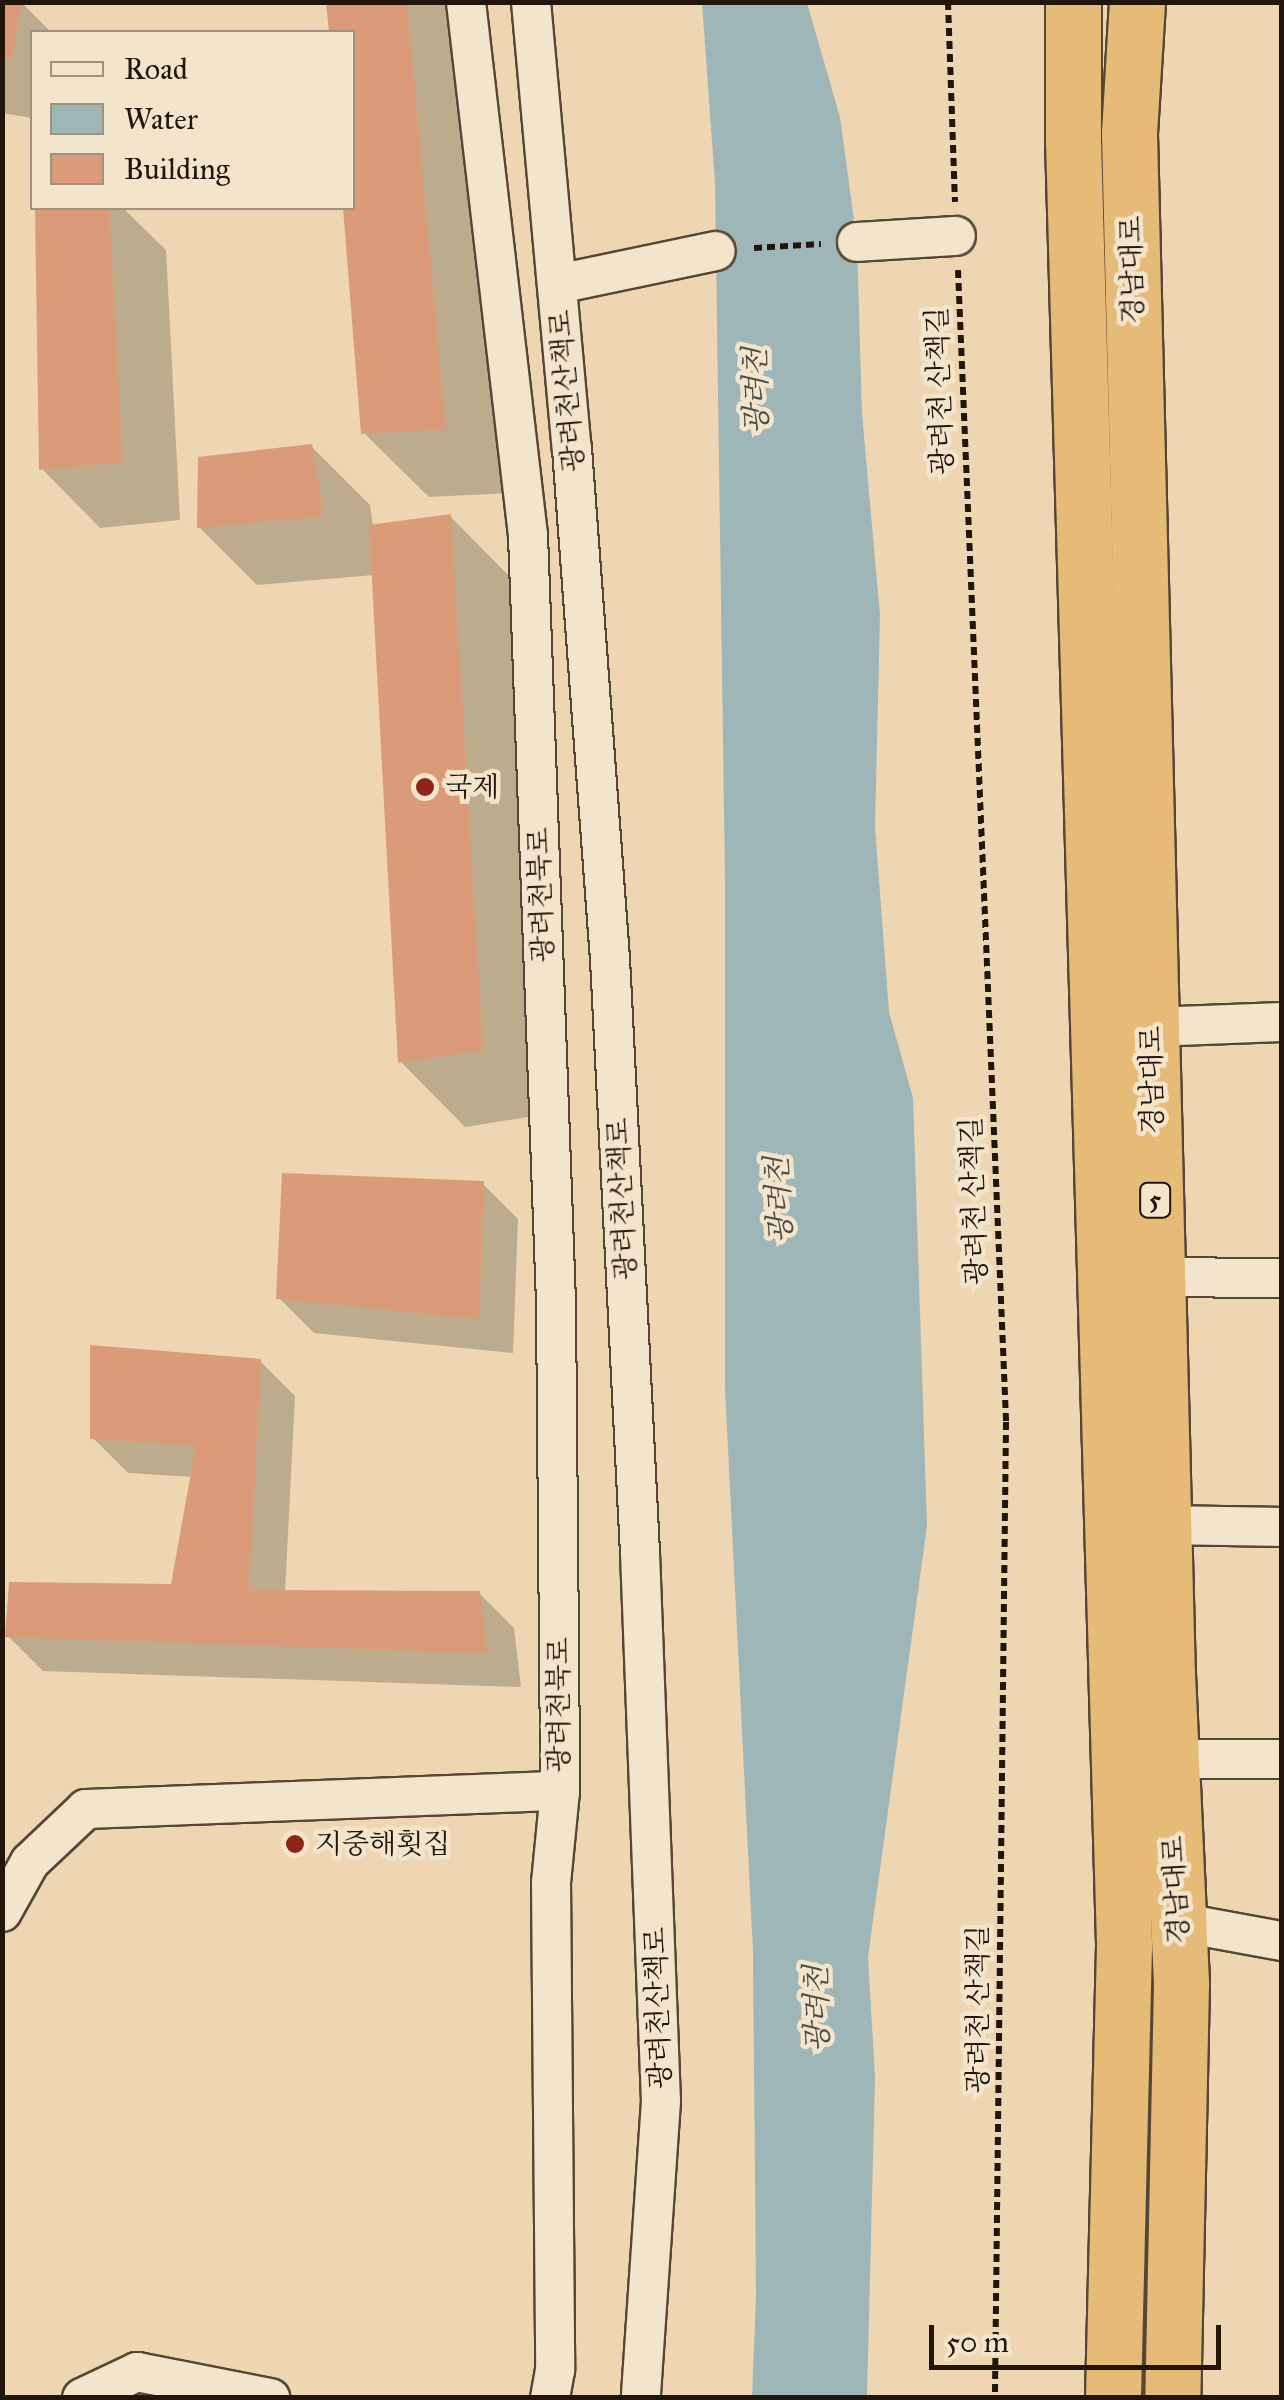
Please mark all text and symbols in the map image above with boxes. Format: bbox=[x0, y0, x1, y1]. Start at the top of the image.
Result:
legend bbox=[30, 30, 355, 210]
text: Road bbox=[124, 51, 188, 87]
text: Water bbox=[124, 101, 198, 137]
text: Building bbox=[124, 151, 230, 187]
street label: 경남대로 bbox=[1114, 216, 1150, 324]
street label: 광려천 산책길 bbox=[920, 306, 960, 476]
street label: 광려천산책로 bbox=[543, 309, 591, 473]
water label: 광려천 bbox=[737, 347, 775, 435]
place label: 국제 bbox=[445, 770, 499, 804]
marker: 국제 bbox=[414, 776, 436, 798]
street label: 광려천북로 bbox=[522, 827, 560, 963]
street label: 경남대로 bbox=[1134, 1026, 1170, 1134]
street label: 광려천 산책길 bbox=[954, 1116, 994, 1286]
street label: 광려천산책로 bbox=[601, 1117, 643, 1281]
water label: 광려천 bbox=[759, 1156, 799, 1244]
road number: 5 bbox=[1138, 1180, 1172, 1220]
street label: 광려천북로 bbox=[542, 1637, 576, 1773]
place label: 지중해횟집 bbox=[315, 1827, 450, 1861]
marker: 지중해횟집 bbox=[284, 1833, 306, 1855]
street label: 경남대로 bbox=[1156, 1835, 1196, 1945]
street label: 광려천 산책길 bbox=[961, 1925, 995, 2093]
street label: 광려천산책로 bbox=[638, 1926, 678, 2090]
water label: 광려천 bbox=[798, 1965, 836, 2053]
scale bar bbox=[934, 2305, 1226, 2367]
text: 50 m bbox=[946, 2324, 1009, 2360]

